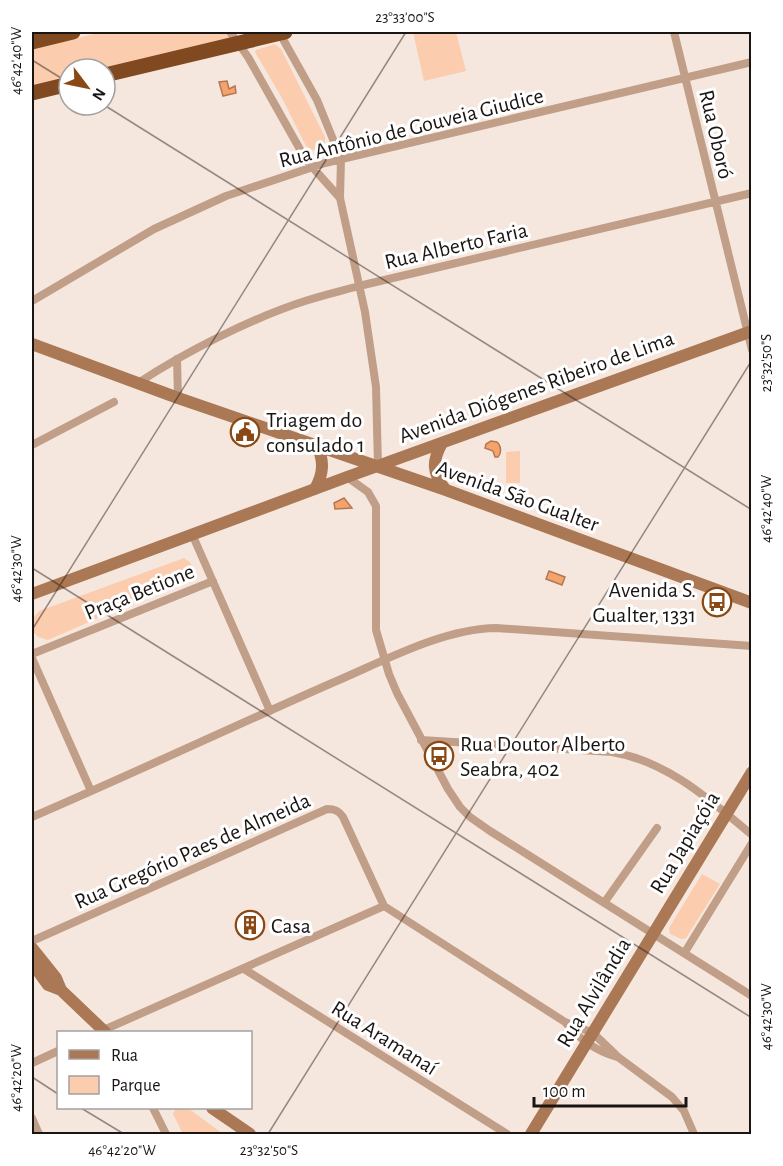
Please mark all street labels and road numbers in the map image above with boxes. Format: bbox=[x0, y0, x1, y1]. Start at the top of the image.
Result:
street label: Rua Antônio de Gouveia Giudice bbox=[277, 84, 546, 172]
street label: Rua Oboró bbox=[695, 88, 737, 181]
street label: Rua Alberto Faria bbox=[383, 219, 530, 273]
street label: Avenida Diógenes Ribeiro de Lima bbox=[396, 327, 677, 447]
street label: Avenida São Gualter bbox=[433, 456, 602, 536]
street label: Praça Betione bbox=[81, 560, 197, 624]
street label: Rua Japiaçóia bbox=[646, 788, 724, 897]
street label: Rua Gregório Paes de Almeida bbox=[71, 789, 314, 913]
street label: Rua Alvilândia bbox=[553, 934, 635, 1051]
street label: Rua Aramanaí bbox=[328, 997, 442, 1079]

